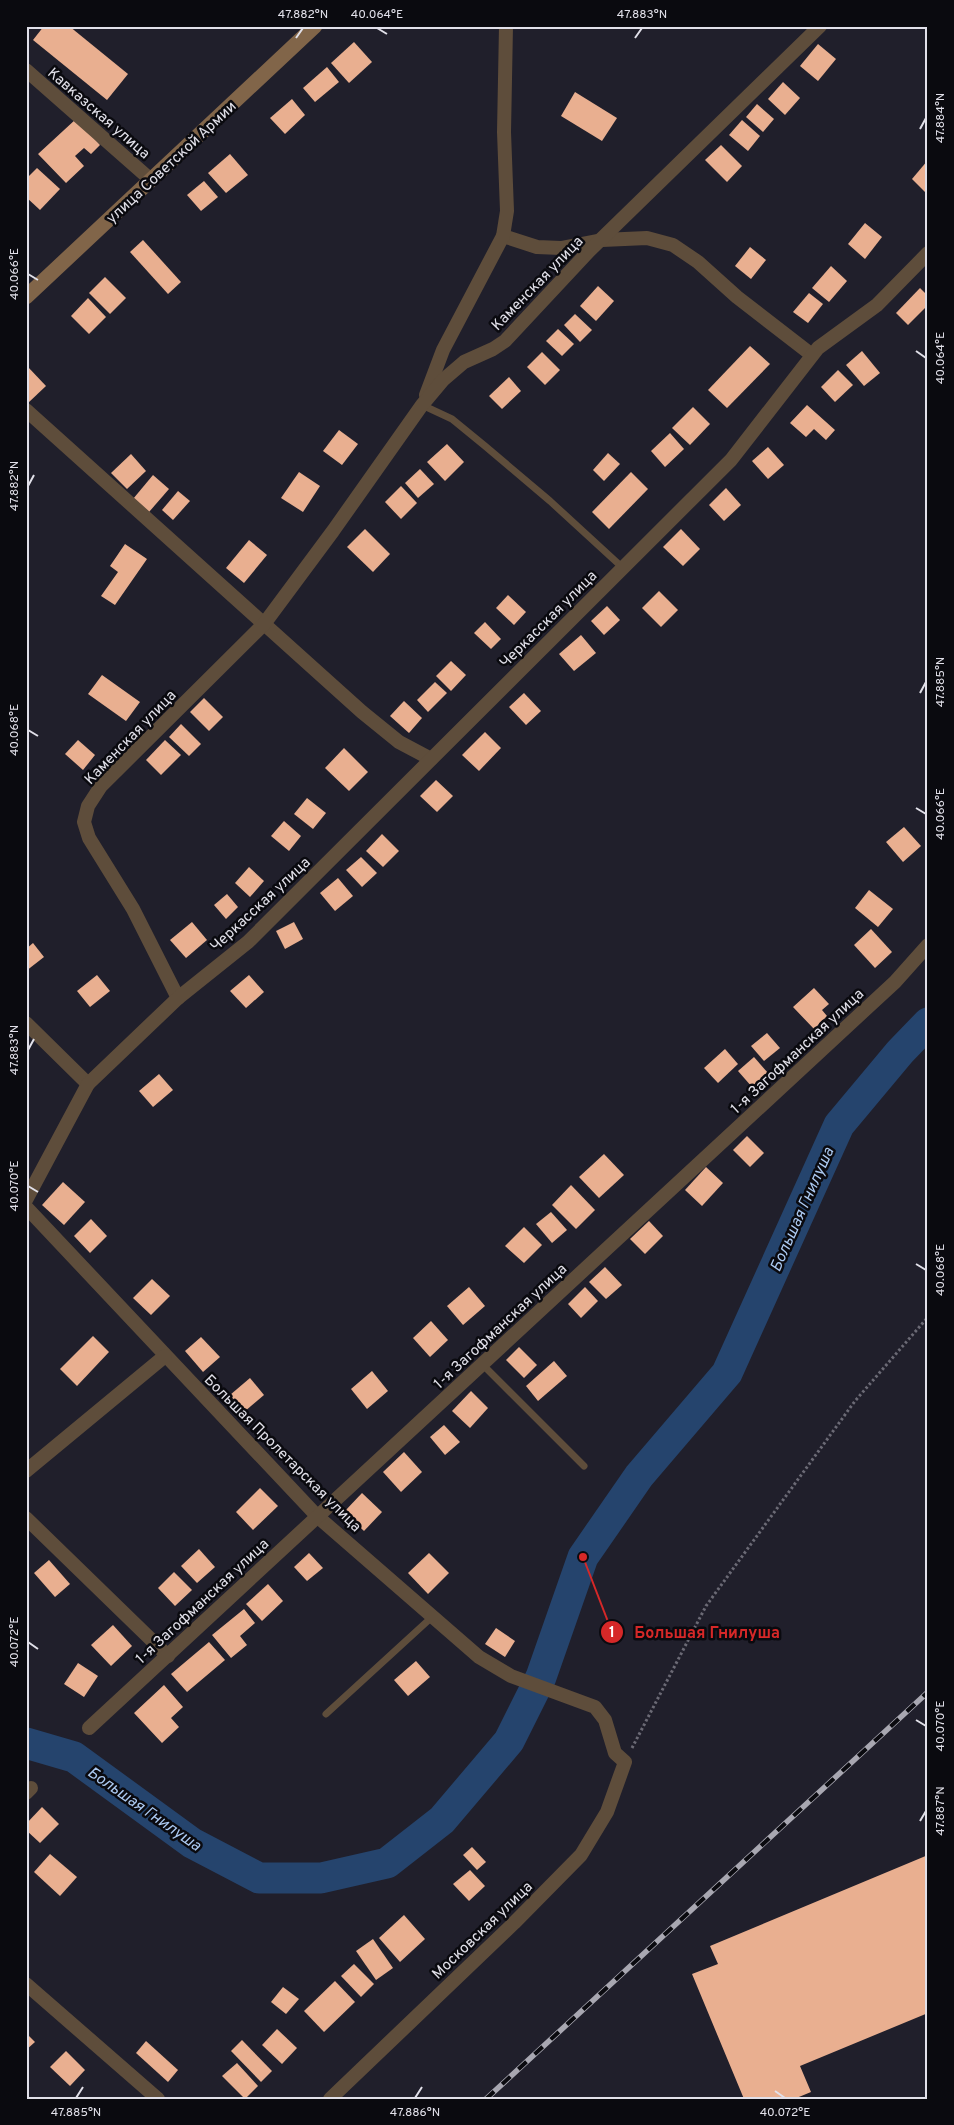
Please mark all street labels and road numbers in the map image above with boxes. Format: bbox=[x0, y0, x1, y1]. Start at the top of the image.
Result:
street label: Кавказская улица bbox=[43, 64, 153, 164]
street label: улица Советской Армии bbox=[103, 98, 241, 228]
street label: Каменская улица bbox=[488, 233, 588, 335]
street label: Черкасская улица bbox=[496, 567, 602, 673]
street label: Каменская улица bbox=[81, 687, 181, 789]
street label: Черкасская улица bbox=[207, 854, 315, 956]
street label: 1-я Загофманская улица bbox=[727, 985, 869, 1119]
street label: 1-я Загофманская улица bbox=[430, 1260, 572, 1394]
street label: Большая Пролетарская улица bbox=[199, 1371, 365, 1537]
street label: 1-я Загофманская улица bbox=[132, 1535, 274, 1669]
street label: Московская улица bbox=[429, 1878, 537, 1984]

